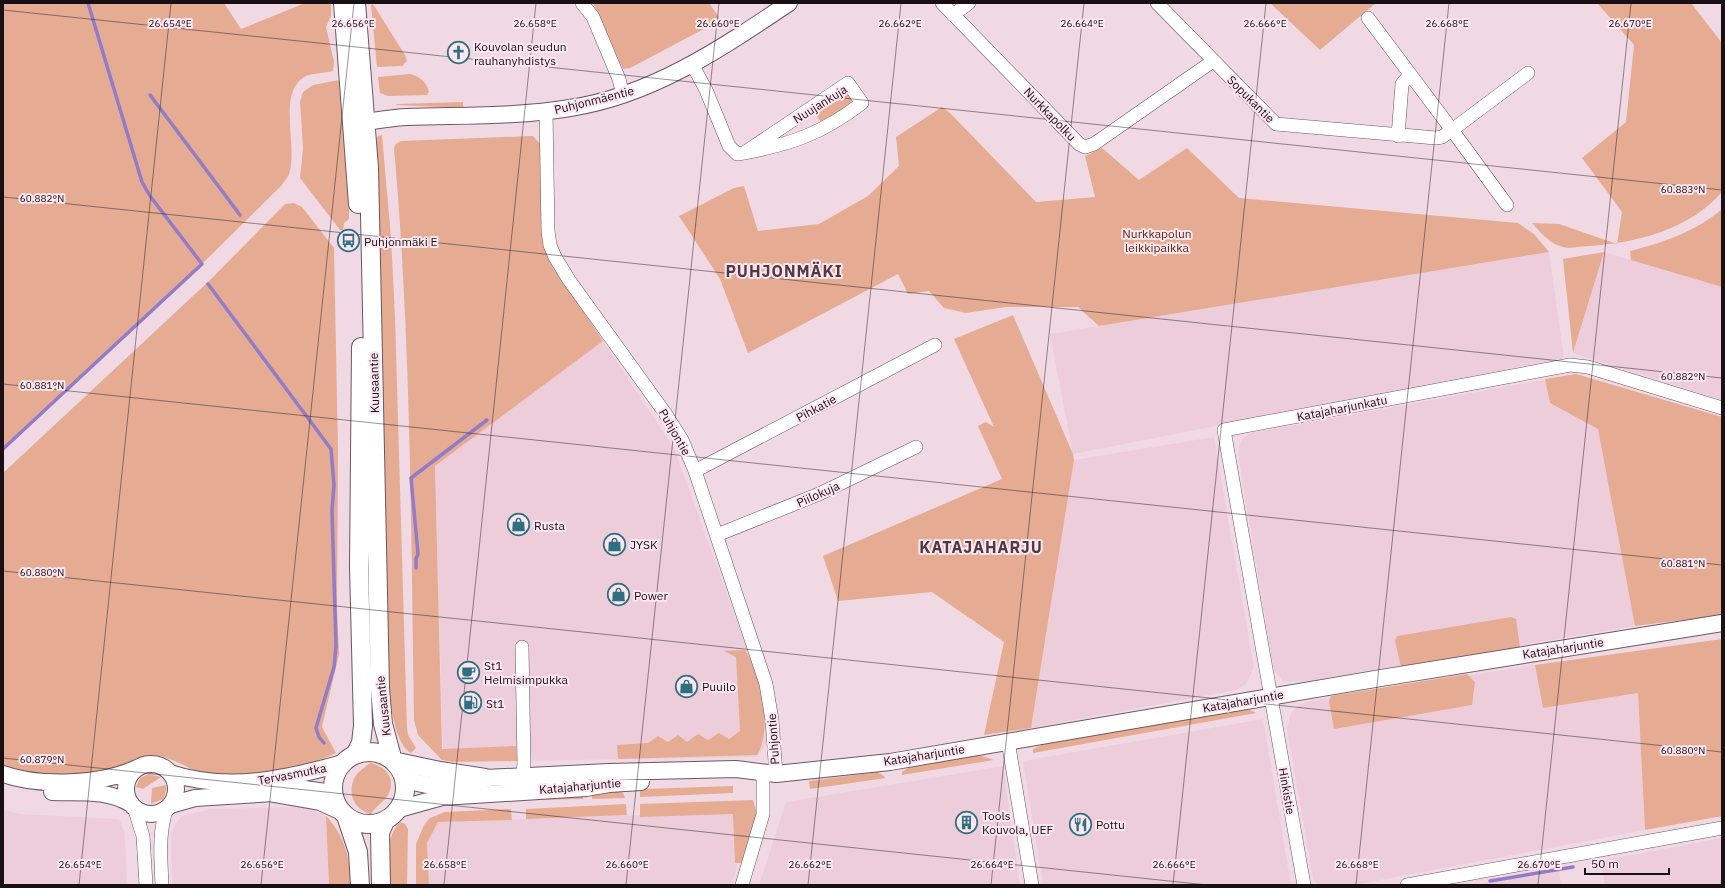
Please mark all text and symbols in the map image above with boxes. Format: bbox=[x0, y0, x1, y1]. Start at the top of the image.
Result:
text: 26.654°E bbox=[148, 17, 192, 30]
text: 26.656°E bbox=[331, 17, 375, 30]
text: 26.658°E bbox=[513, 17, 557, 30]
text: 26.660°E bbox=[696, 17, 740, 30]
text: 26.662°E bbox=[878, 17, 922, 30]
text: 26.664°E bbox=[1060, 17, 1104, 30]
text: 26.666°E bbox=[1243, 17, 1287, 30]
text: 26.668°E bbox=[1425, 17, 1469, 30]
text: 26.670°E bbox=[1608, 17, 1652, 30]
place label: Kouvolan seudun rauhanyhdistys bbox=[474, 39, 567, 68]
church icon: Kouvolan seudun rauhanyhdistys bbox=[446, 40, 472, 66]
street label: Sopukantie bbox=[1224, 72, 1278, 126]
street label: Nuujankuja bbox=[790, 81, 850, 126]
street label: Puhjonmäentie bbox=[553, 83, 636, 117]
street label: Nurkkapolku bbox=[1021, 84, 1079, 144]
text: 60.883°N bbox=[1661, 183, 1705, 196]
text: 60.882°N bbox=[20, 192, 64, 205]
park label: Nurkkapolun leikkipaikka bbox=[1122, 226, 1192, 255]
bus stop icon: Puhjonmäki E bbox=[336, 228, 362, 254]
place label: Puhjonmäki E bbox=[364, 234, 437, 249]
district label: PUHJONMÄKI bbox=[725, 261, 843, 281]
street label: Kuusaantie bbox=[366, 352, 382, 413]
text: 60.882°N bbox=[1661, 370, 1705, 383]
text: 60.881°N bbox=[20, 379, 64, 392]
street label: Pihkatie bbox=[793, 391, 839, 425]
street label: Katajaharjunkatu bbox=[1295, 392, 1389, 424]
street label: Puhjontie bbox=[656, 406, 695, 458]
street label: Piilokuja bbox=[794, 478, 842, 510]
shop icon: Rusta bbox=[506, 512, 532, 538]
place label: Rusta bbox=[534, 518, 565, 533]
shop icon: JYSK bbox=[601, 531, 627, 557]
place label: JYSK bbox=[630, 537, 658, 552]
district label: KATAJAHARJU bbox=[919, 537, 1043, 557]
text: 60.881°N bbox=[1661, 557, 1705, 570]
text: 60.880°N bbox=[20, 566, 64, 579]
shop icon: Power bbox=[605, 582, 631, 608]
place label: Power bbox=[634, 588, 668, 603]
street label: Katajaharjuntie bbox=[1521, 634, 1605, 662]
place label: St1 Helmisimpukka bbox=[484, 658, 568, 687]
cafe icon: St1 Helmisimpukka bbox=[456, 659, 482, 685]
shop icon: Puuilo bbox=[674, 673, 700, 699]
street label: Kuusaantie bbox=[372, 675, 394, 737]
place label: Puuilo bbox=[702, 679, 736, 694]
street label: Katajaharjuntie bbox=[1201, 686, 1285, 716]
fuel station icon: St1 bbox=[457, 690, 483, 716]
place label: St1 bbox=[486, 696, 504, 711]
street label: Puhjontie bbox=[764, 713, 782, 765]
street label: Katajaharjuntie bbox=[882, 741, 966, 769]
text: 60.880°N bbox=[1661, 744, 1705, 757]
text: 60.879°N bbox=[20, 753, 64, 766]
street label: Tervasmutka bbox=[256, 760, 328, 788]
street label: Hinkistie bbox=[1276, 766, 1299, 816]
street label: Katajaharjuntie bbox=[539, 775, 622, 797]
place label: Tools Kouvola, UEF bbox=[982, 808, 1053, 837]
building icon: Tools Kouvola, UEF bbox=[953, 809, 979, 835]
restaurant icon: Pottu bbox=[1068, 811, 1094, 837]
place label: Pottu bbox=[1096, 817, 1125, 832]
scale bar bbox=[1585, 850, 1669, 876]
text: 50 m bbox=[1591, 856, 1619, 871]
text: 26.654°E bbox=[58, 858, 102, 871]
text: 26.656°E bbox=[240, 858, 284, 871]
text: 26.658°E bbox=[423, 858, 467, 871]
text: 26.660°E bbox=[605, 858, 649, 871]
text: 26.662°E bbox=[788, 858, 832, 871]
text: 26.664°E bbox=[970, 858, 1014, 871]
text: 26.666°E bbox=[1152, 858, 1196, 871]
text: 26.668°E bbox=[1335, 858, 1379, 871]
text: 26.670°E bbox=[1517, 858, 1561, 871]

